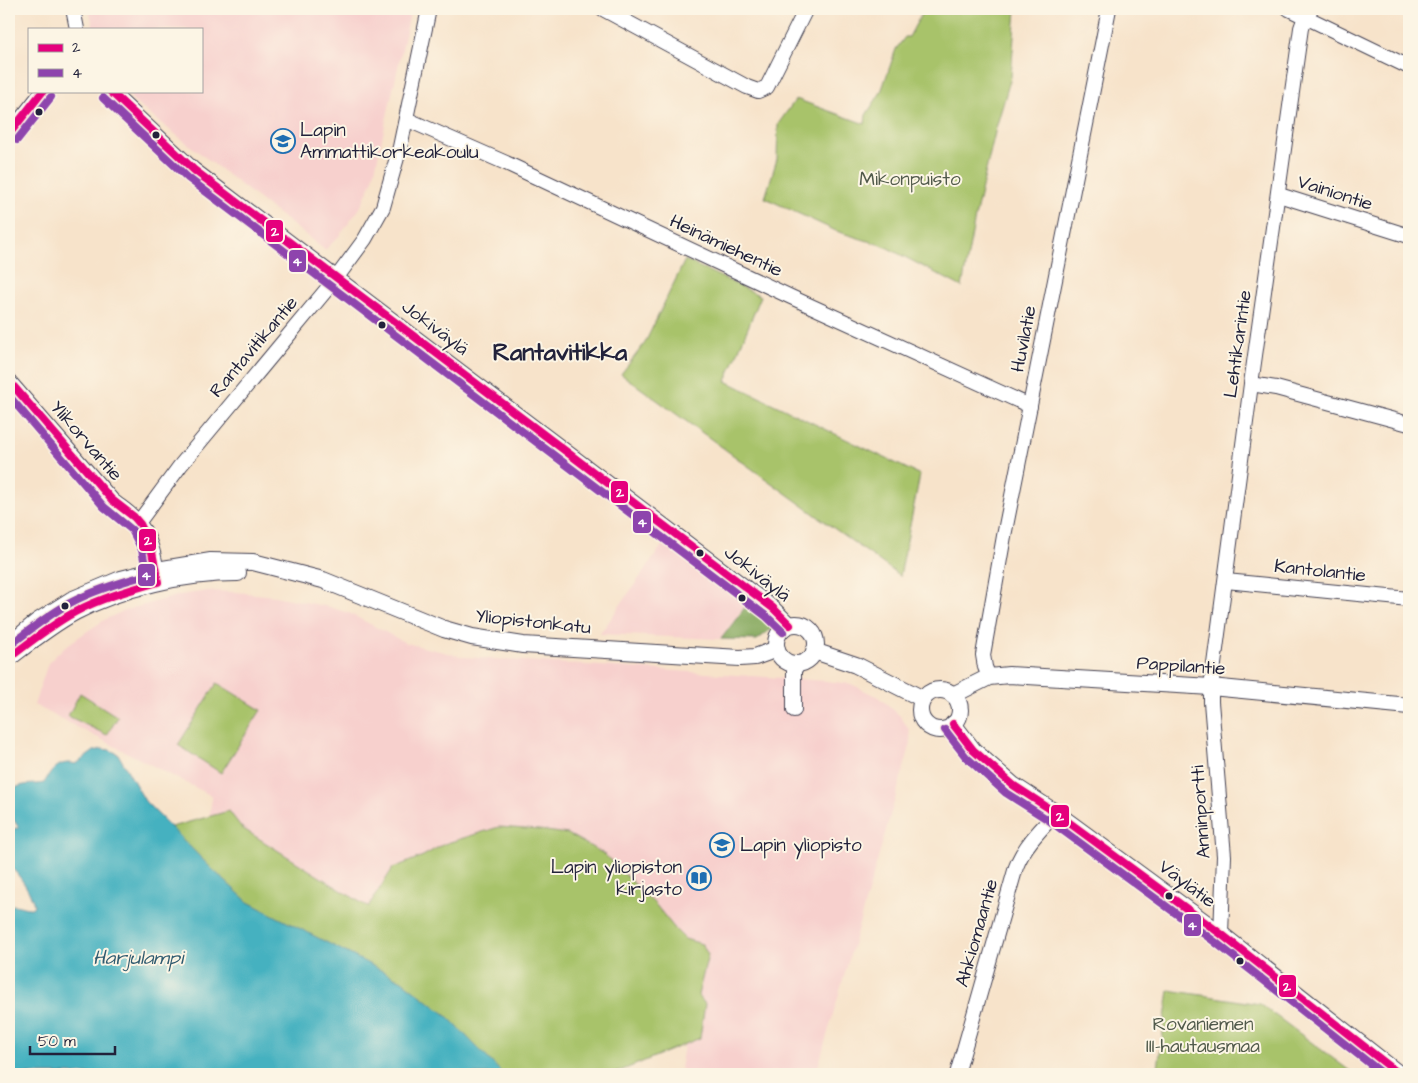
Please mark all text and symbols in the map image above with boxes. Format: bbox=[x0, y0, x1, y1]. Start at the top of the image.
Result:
legend bbox=[28, 28, 202, 92]
text: 2 bbox=[72, 37, 81, 58]
text: 4 bbox=[72, 63, 82, 84]
unlabelled marker bbox=[34, 107, 44, 117]
place label: Lapin Ammattikorkeakoulu bbox=[300, 117, 479, 166]
school or university icon: Lapin Ammattikorkeakoulu bbox=[270, 128, 296, 154]
unlabelled marker bbox=[151, 130, 161, 140]
park label: Mikonpuisto bbox=[859, 166, 961, 193]
street label: Vainiontie bbox=[1294, 168, 1376, 218]
street label: Heinämiehentie bbox=[665, 208, 787, 284]
line badge: 2 bbox=[265, 219, 284, 243]
text: 2 bbox=[270, 222, 280, 242]
line badge: 4 bbox=[288, 249, 307, 273]
text: 4 bbox=[292, 252, 302, 272]
street label: Lehtikarintie bbox=[1217, 288, 1259, 400]
street label: Rantavitikantie bbox=[203, 290, 305, 404]
street label: Jokiväylä bbox=[395, 294, 474, 363]
street label: Huvilatie bbox=[1004, 303, 1044, 375]
unlabelled marker bbox=[377, 320, 387, 330]
district label: Rantavitikka bbox=[493, 336, 628, 370]
street label: Ylikorvantie bbox=[43, 395, 129, 487]
line badge: 2 bbox=[610, 480, 629, 504]
text: 2 bbox=[615, 483, 625, 503]
line badge: 4 bbox=[632, 510, 652, 534]
text: 4 bbox=[637, 513, 647, 533]
line badge: 2 bbox=[138, 528, 157, 552]
text: 2 bbox=[143, 531, 153, 551]
street label: Jokiväylä bbox=[717, 539, 796, 610]
unlabelled marker bbox=[695, 548, 705, 558]
street label: Kantolantie bbox=[1273, 553, 1367, 589]
line badge: 4 bbox=[137, 563, 156, 587]
text: 4 bbox=[141, 566, 151, 586]
unlabelled marker bbox=[737, 593, 747, 603]
unlabelled marker bbox=[60, 601, 70, 611]
street label: Yliopistonkatu bbox=[474, 602, 593, 642]
street label: Pappilantie bbox=[1136, 649, 1226, 683]
street label: Anninportti bbox=[1184, 764, 1218, 860]
line badge: 2 bbox=[1050, 804, 1070, 828]
text: 2 bbox=[1055, 807, 1065, 827]
school or university icon: Lapin yliopisto bbox=[709, 832, 735, 858]
place label: Lapin yliopisto bbox=[740, 832, 862, 860]
place label: Lapin yliopiston kirjasto bbox=[551, 854, 682, 903]
street label: Väylätie bbox=[1152, 854, 1221, 915]
library icon: Lapin yliopiston kirjasto bbox=[686, 865, 712, 891]
street label: Ahkiomaantie bbox=[949, 876, 1005, 990]
unlabelled marker bbox=[1164, 891, 1174, 901]
line badge: 4 bbox=[1183, 913, 1202, 937]
text: 4 bbox=[1187, 916, 1197, 936]
water label: Harjulampi bbox=[93, 944, 186, 972]
unlabelled marker bbox=[1235, 956, 1245, 966]
line badge: 2 bbox=[1278, 974, 1297, 998]
text: 2 bbox=[1282, 977, 1292, 997]
park label: Rovaniemen III-hautausmaa bbox=[1146, 1011, 1260, 1060]
scale bar bbox=[30, 1023, 115, 1055]
text: 50 m bbox=[38, 1031, 76, 1052]

